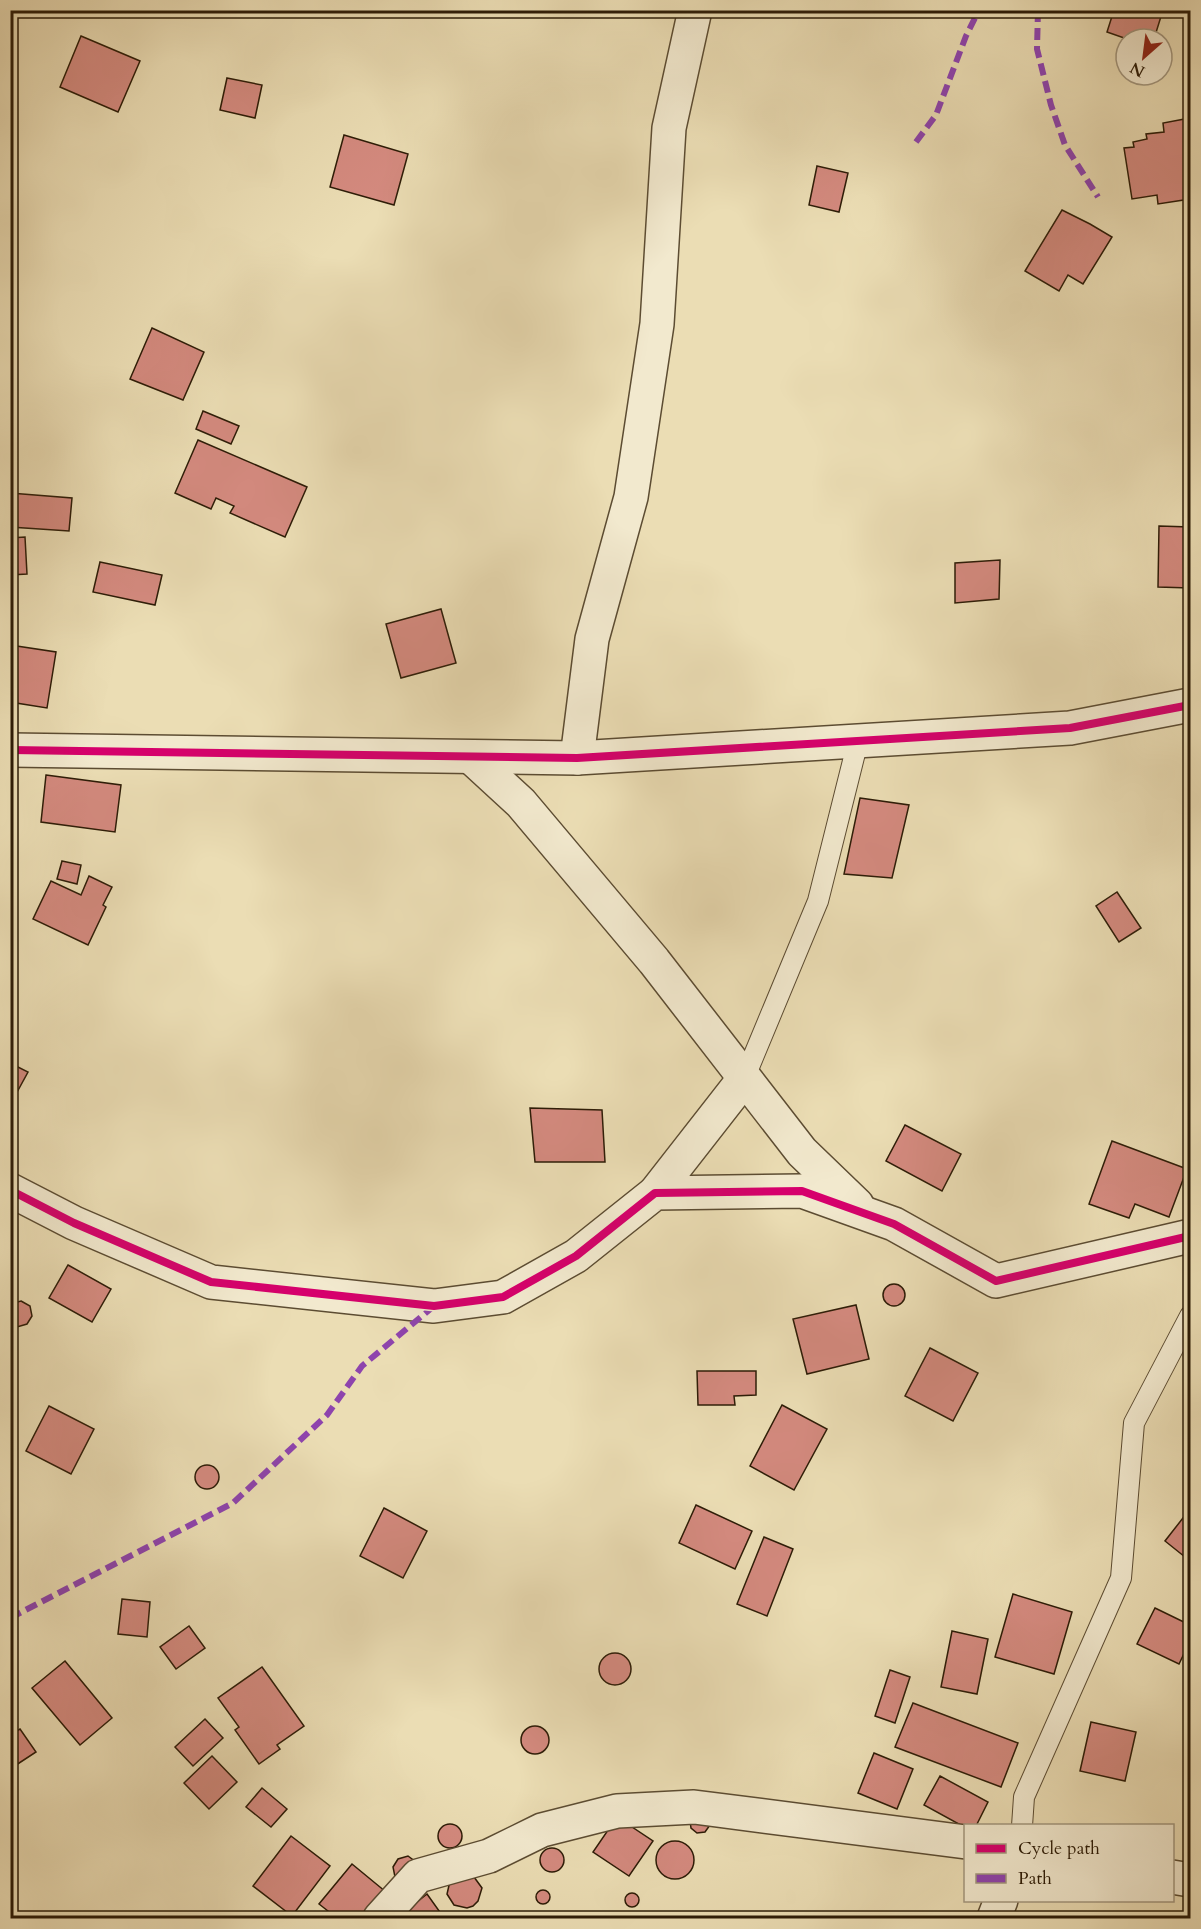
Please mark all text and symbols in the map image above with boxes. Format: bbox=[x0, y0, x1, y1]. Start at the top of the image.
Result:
north arrow bbox=[1114, 27, 1174, 87]
text: N bbox=[1126, 56, 1149, 82]
legend bbox=[964, 1824, 1174, 1902]
text: Cycle path bbox=[1018, 1836, 1100, 1861]
text: Path bbox=[1018, 1866, 1052, 1891]

